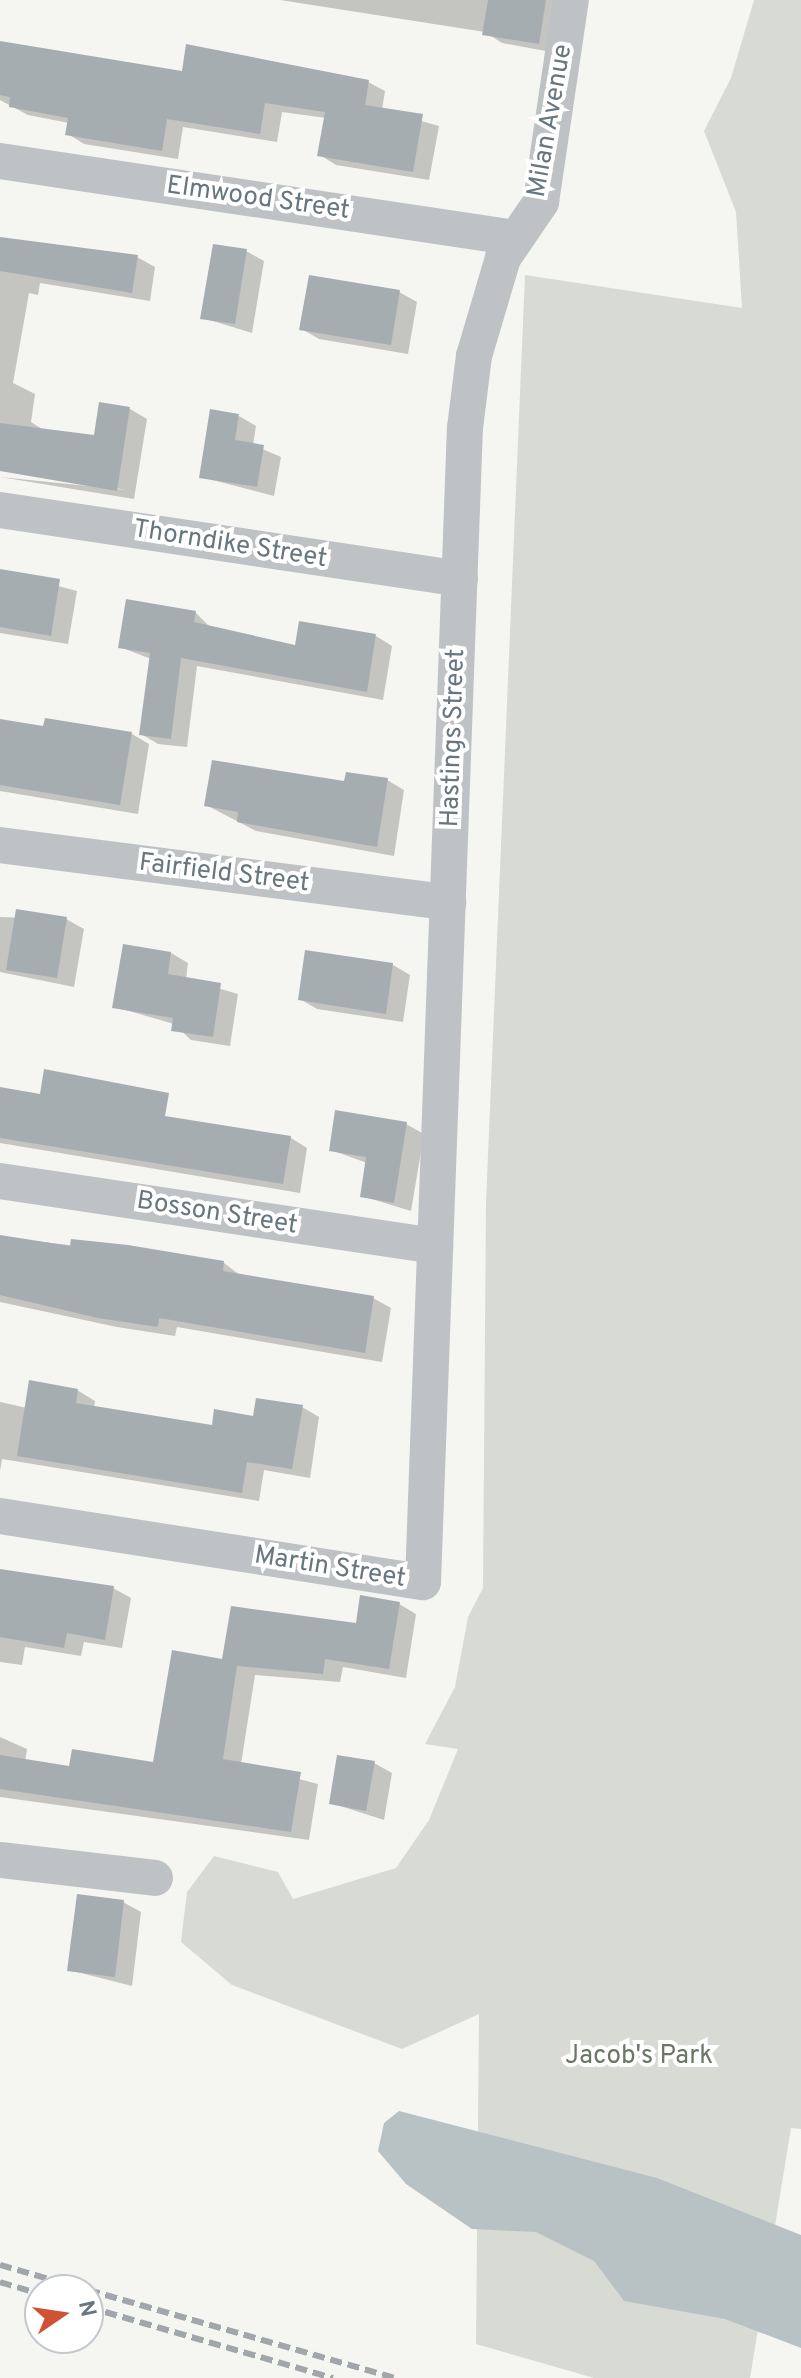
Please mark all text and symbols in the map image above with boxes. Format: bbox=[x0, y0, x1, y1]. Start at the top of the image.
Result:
street label: Milan Avenue bbox=[522, 41, 580, 201]
street label: Elmwood Street bbox=[164, 171, 352, 227]
street label: Thorndike Street bbox=[131, 514, 329, 576]
street label: Hastings Street bbox=[435, 648, 473, 828]
street label: Fairfield Street bbox=[137, 848, 311, 900]
street label: Bosson Street bbox=[134, 1186, 300, 1242]
street label: Martin Street bbox=[252, 1541, 408, 1595]
park label: Jacob's Park bbox=[565, 2041, 713, 2073]
north arrow bbox=[24, 2274, 104, 2354]
text: N bbox=[71, 2298, 101, 2320]

